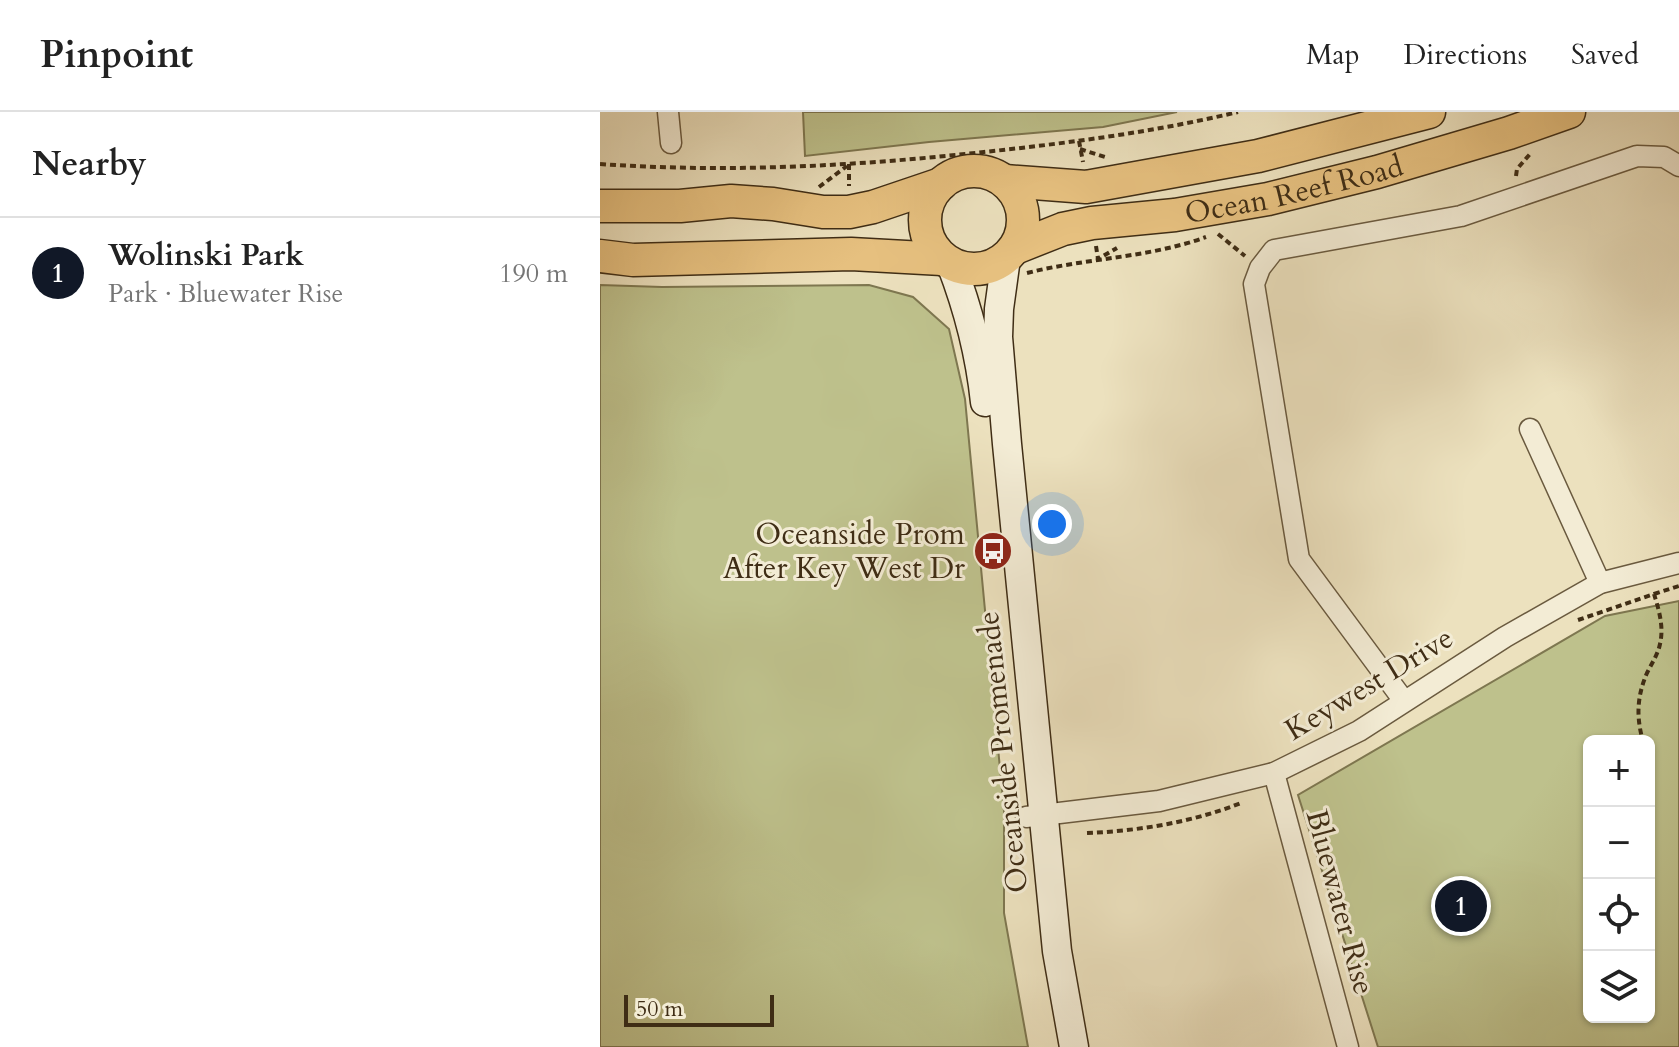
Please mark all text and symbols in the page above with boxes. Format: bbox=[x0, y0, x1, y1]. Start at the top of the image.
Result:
text: Pinpoint bbox=[40, 29, 193, 81]
text: Map bbox=[1306, 36, 1360, 74]
text: Directions bbox=[1404, 36, 1527, 74]
text: Saved bbox=[1571, 36, 1639, 74]
text: Nearby bbox=[32, 141, 147, 187]
street label: Ocean Reef Road bbox=[1181, 145, 1408, 233]
text: Wolinski Park bbox=[108, 235, 304, 276]
text: 1 bbox=[51, 256, 65, 291]
text: 190 m bbox=[499, 256, 568, 291]
text: Park · Bluewater Rise bbox=[108, 276, 343, 311]
your location bbox=[1032, 504, 1072, 544]
place label: Oceanside Prom After Key West Dr bbox=[723, 514, 966, 589]
bus stop icon: Oceanside Prom After Key West Dr bbox=[972, 530, 1014, 572]
street label: Oceanside Promenade bbox=[968, 609, 1038, 895]
street label: Keywest Drive bbox=[1277, 618, 1461, 750]
map controls bbox=[1583, 735, 1655, 1023]
button: + bbox=[1583, 735, 1655, 807]
street label: Bluewater Rise bbox=[1296, 805, 1384, 999]
button: − bbox=[1583, 807, 1655, 879]
pin: 1 bbox=[1435, 876, 1487, 936]
button: locate bbox=[1583, 879, 1655, 951]
button: layers bbox=[1583, 951, 1655, 1023]
scale bar bbox=[624, 991, 774, 1027]
text: 50 m bbox=[636, 994, 683, 1024]

